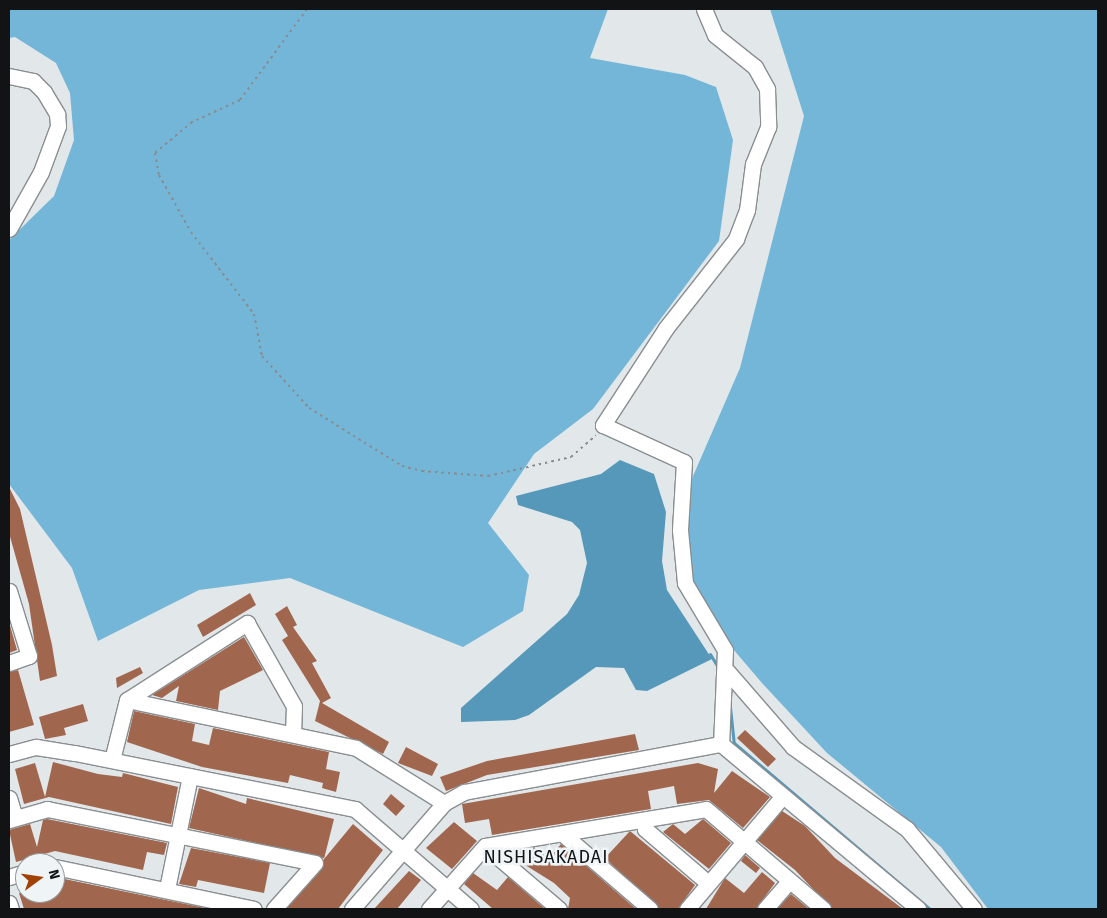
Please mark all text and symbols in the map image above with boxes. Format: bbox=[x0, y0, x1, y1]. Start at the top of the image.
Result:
district label: NISHISAKADAI bbox=[482, 846, 610, 868]
north arrow bbox=[15, 853, 65, 903]
text: N bbox=[45, 868, 63, 881]

